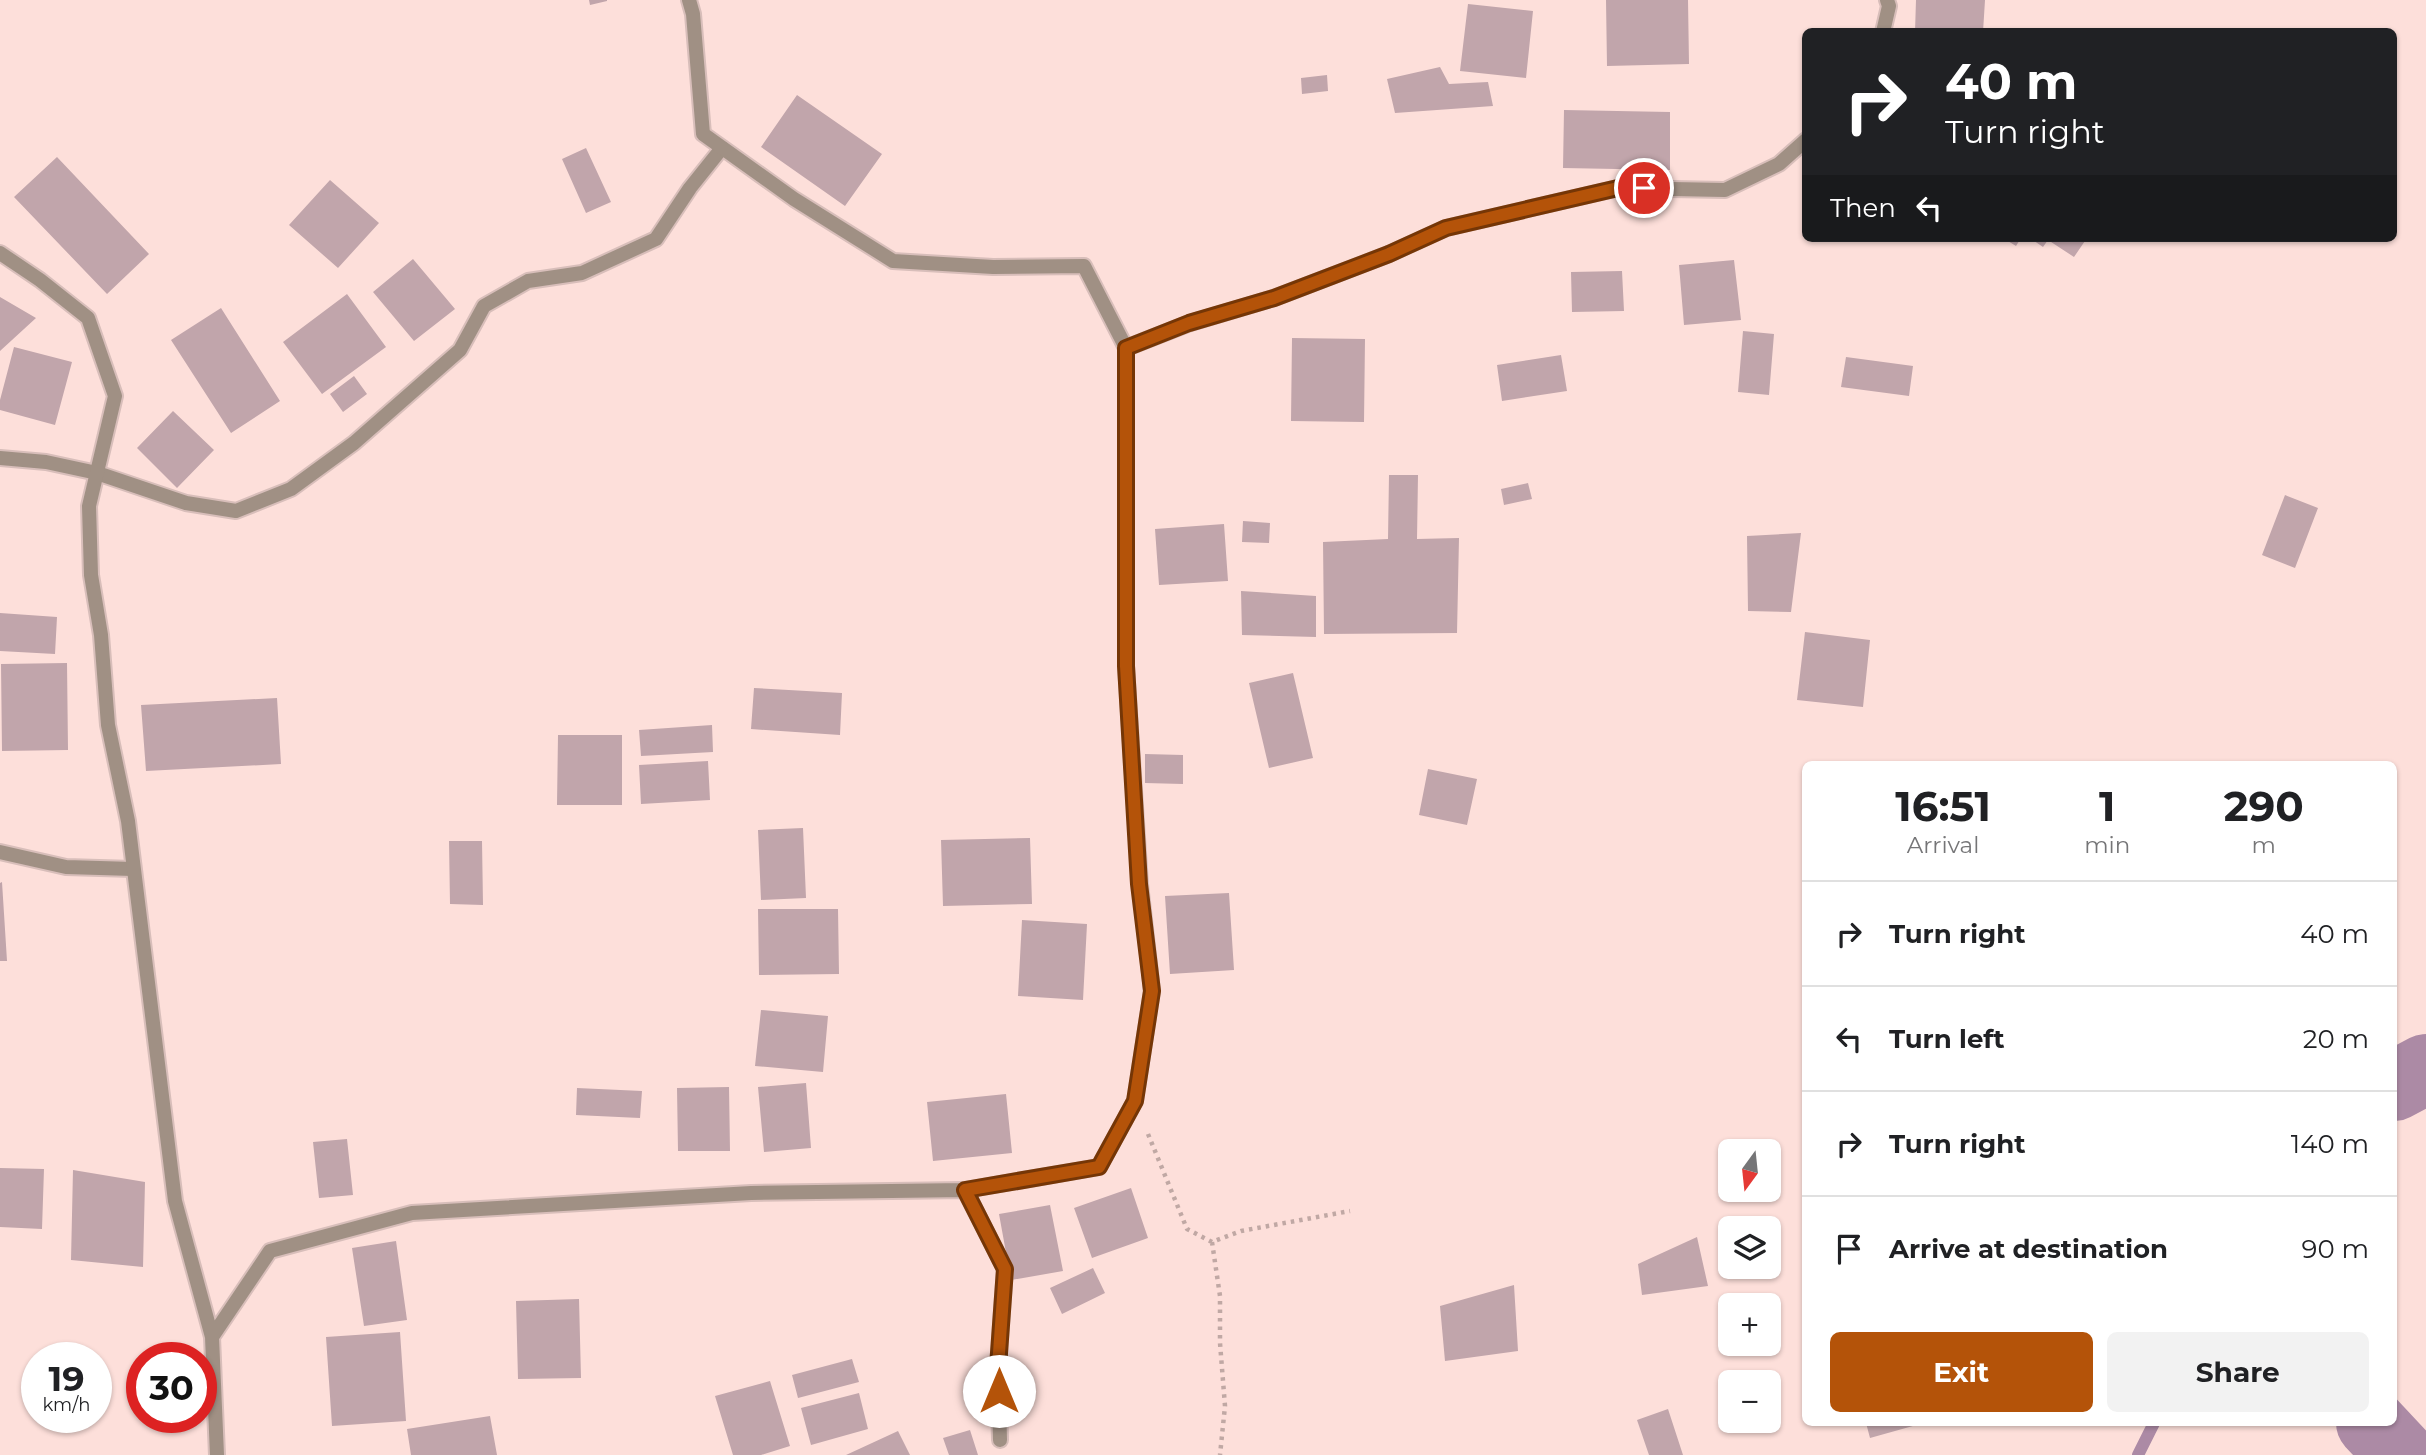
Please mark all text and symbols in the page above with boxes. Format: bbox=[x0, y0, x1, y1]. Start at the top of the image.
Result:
text: 40 m bbox=[1945, 52, 2077, 111]
icon: right bbox=[1830, 56, 1921, 147]
text: Turn right bbox=[1945, 112, 2105, 151]
pin bbox=[1614, 158, 1674, 218]
icon: arrive bbox=[1625, 169, 1663, 207]
icon: left bbox=[1910, 189, 1948, 227]
text: Then bbox=[1830, 192, 1896, 224]
text: 16:51 bbox=[1895, 780, 1991, 832]
text: 1 bbox=[2099, 780, 2116, 832]
text: 290 bbox=[2224, 780, 2304, 832]
text: Arrival bbox=[1907, 831, 1979, 859]
text: min bbox=[2084, 831, 2130, 859]
text: m bbox=[2251, 831, 2276, 859]
icon: right bbox=[1830, 915, 1868, 953]
text: Turn right bbox=[1889, 918, 2025, 950]
text: 40 m bbox=[2300, 918, 2369, 950]
icon: left bbox=[1830, 1020, 1868, 1058]
text: Turn left bbox=[1889, 1023, 2005, 1055]
text: 20 m bbox=[2303, 1023, 2369, 1055]
icon: right bbox=[1830, 1125, 1868, 1163]
text: Turn right bbox=[1889, 1128, 2025, 1160]
text: 140 m bbox=[2291, 1128, 2369, 1160]
north arrow bbox=[1718, 1139, 1782, 1202]
map controls bbox=[1718, 1139, 1781, 1433]
button: layers bbox=[1718, 1216, 1781, 1279]
icon: arrive bbox=[1830, 1230, 1868, 1268]
text: Arrive at destination bbox=[1889, 1233, 2168, 1265]
text: 90 m bbox=[2302, 1233, 2369, 1265]
button: + bbox=[1718, 1293, 1781, 1356]
button: Exit bbox=[1830, 1332, 2093, 1412]
button: Share bbox=[2107, 1332, 2369, 1412]
speed limit sign: 30 bbox=[126, 1342, 217, 1433]
position arrow bbox=[962, 1354, 1036, 1428]
text: 19 bbox=[48, 1357, 85, 1400]
button: − bbox=[1718, 1370, 1781, 1433]
text: km/h bbox=[42, 1394, 91, 1416]

